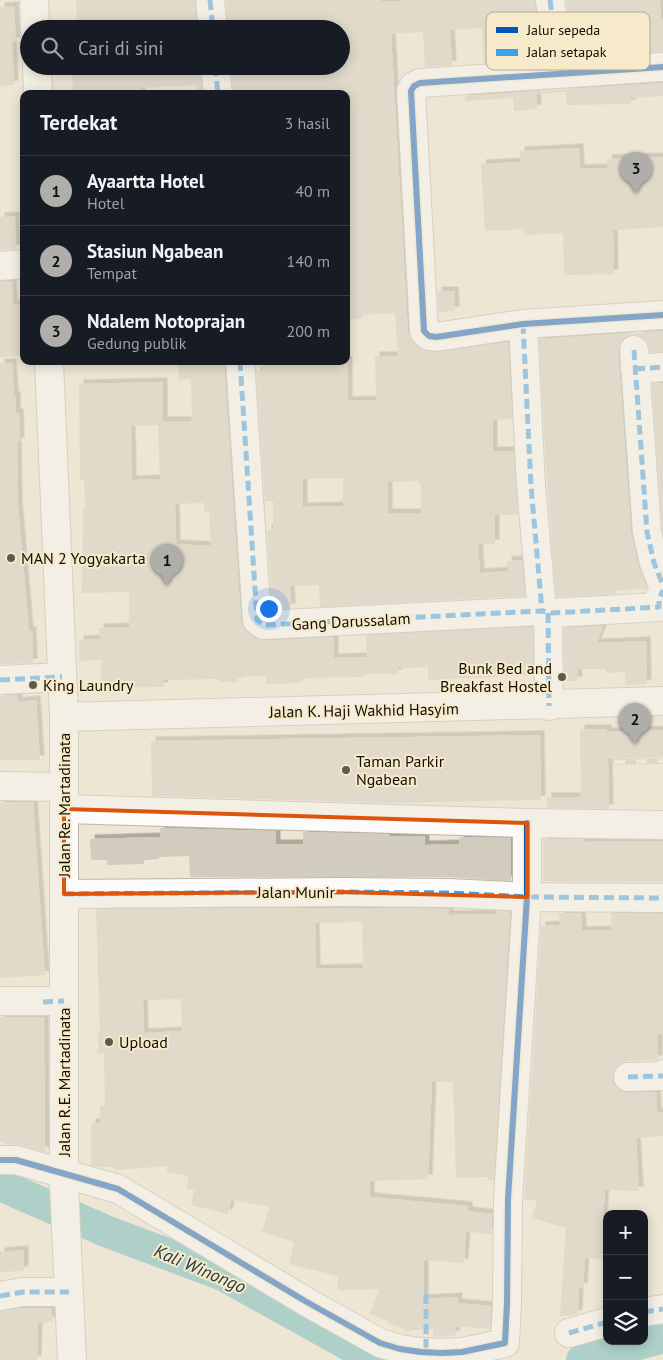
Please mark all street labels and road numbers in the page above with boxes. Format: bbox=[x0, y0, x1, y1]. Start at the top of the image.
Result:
street label: Gang Darussalam bbox=[291, 608, 411, 634]
street label: Jalan K. Haji Wakhid Hasyim bbox=[268, 698, 459, 722]
street label: Jalan Re. Martadinata bbox=[54, 733, 74, 878]
street label: Jalan Munir bbox=[256, 882, 336, 902]
street label: Jalan R.E. Martadinata bbox=[54, 1007, 74, 1158]

